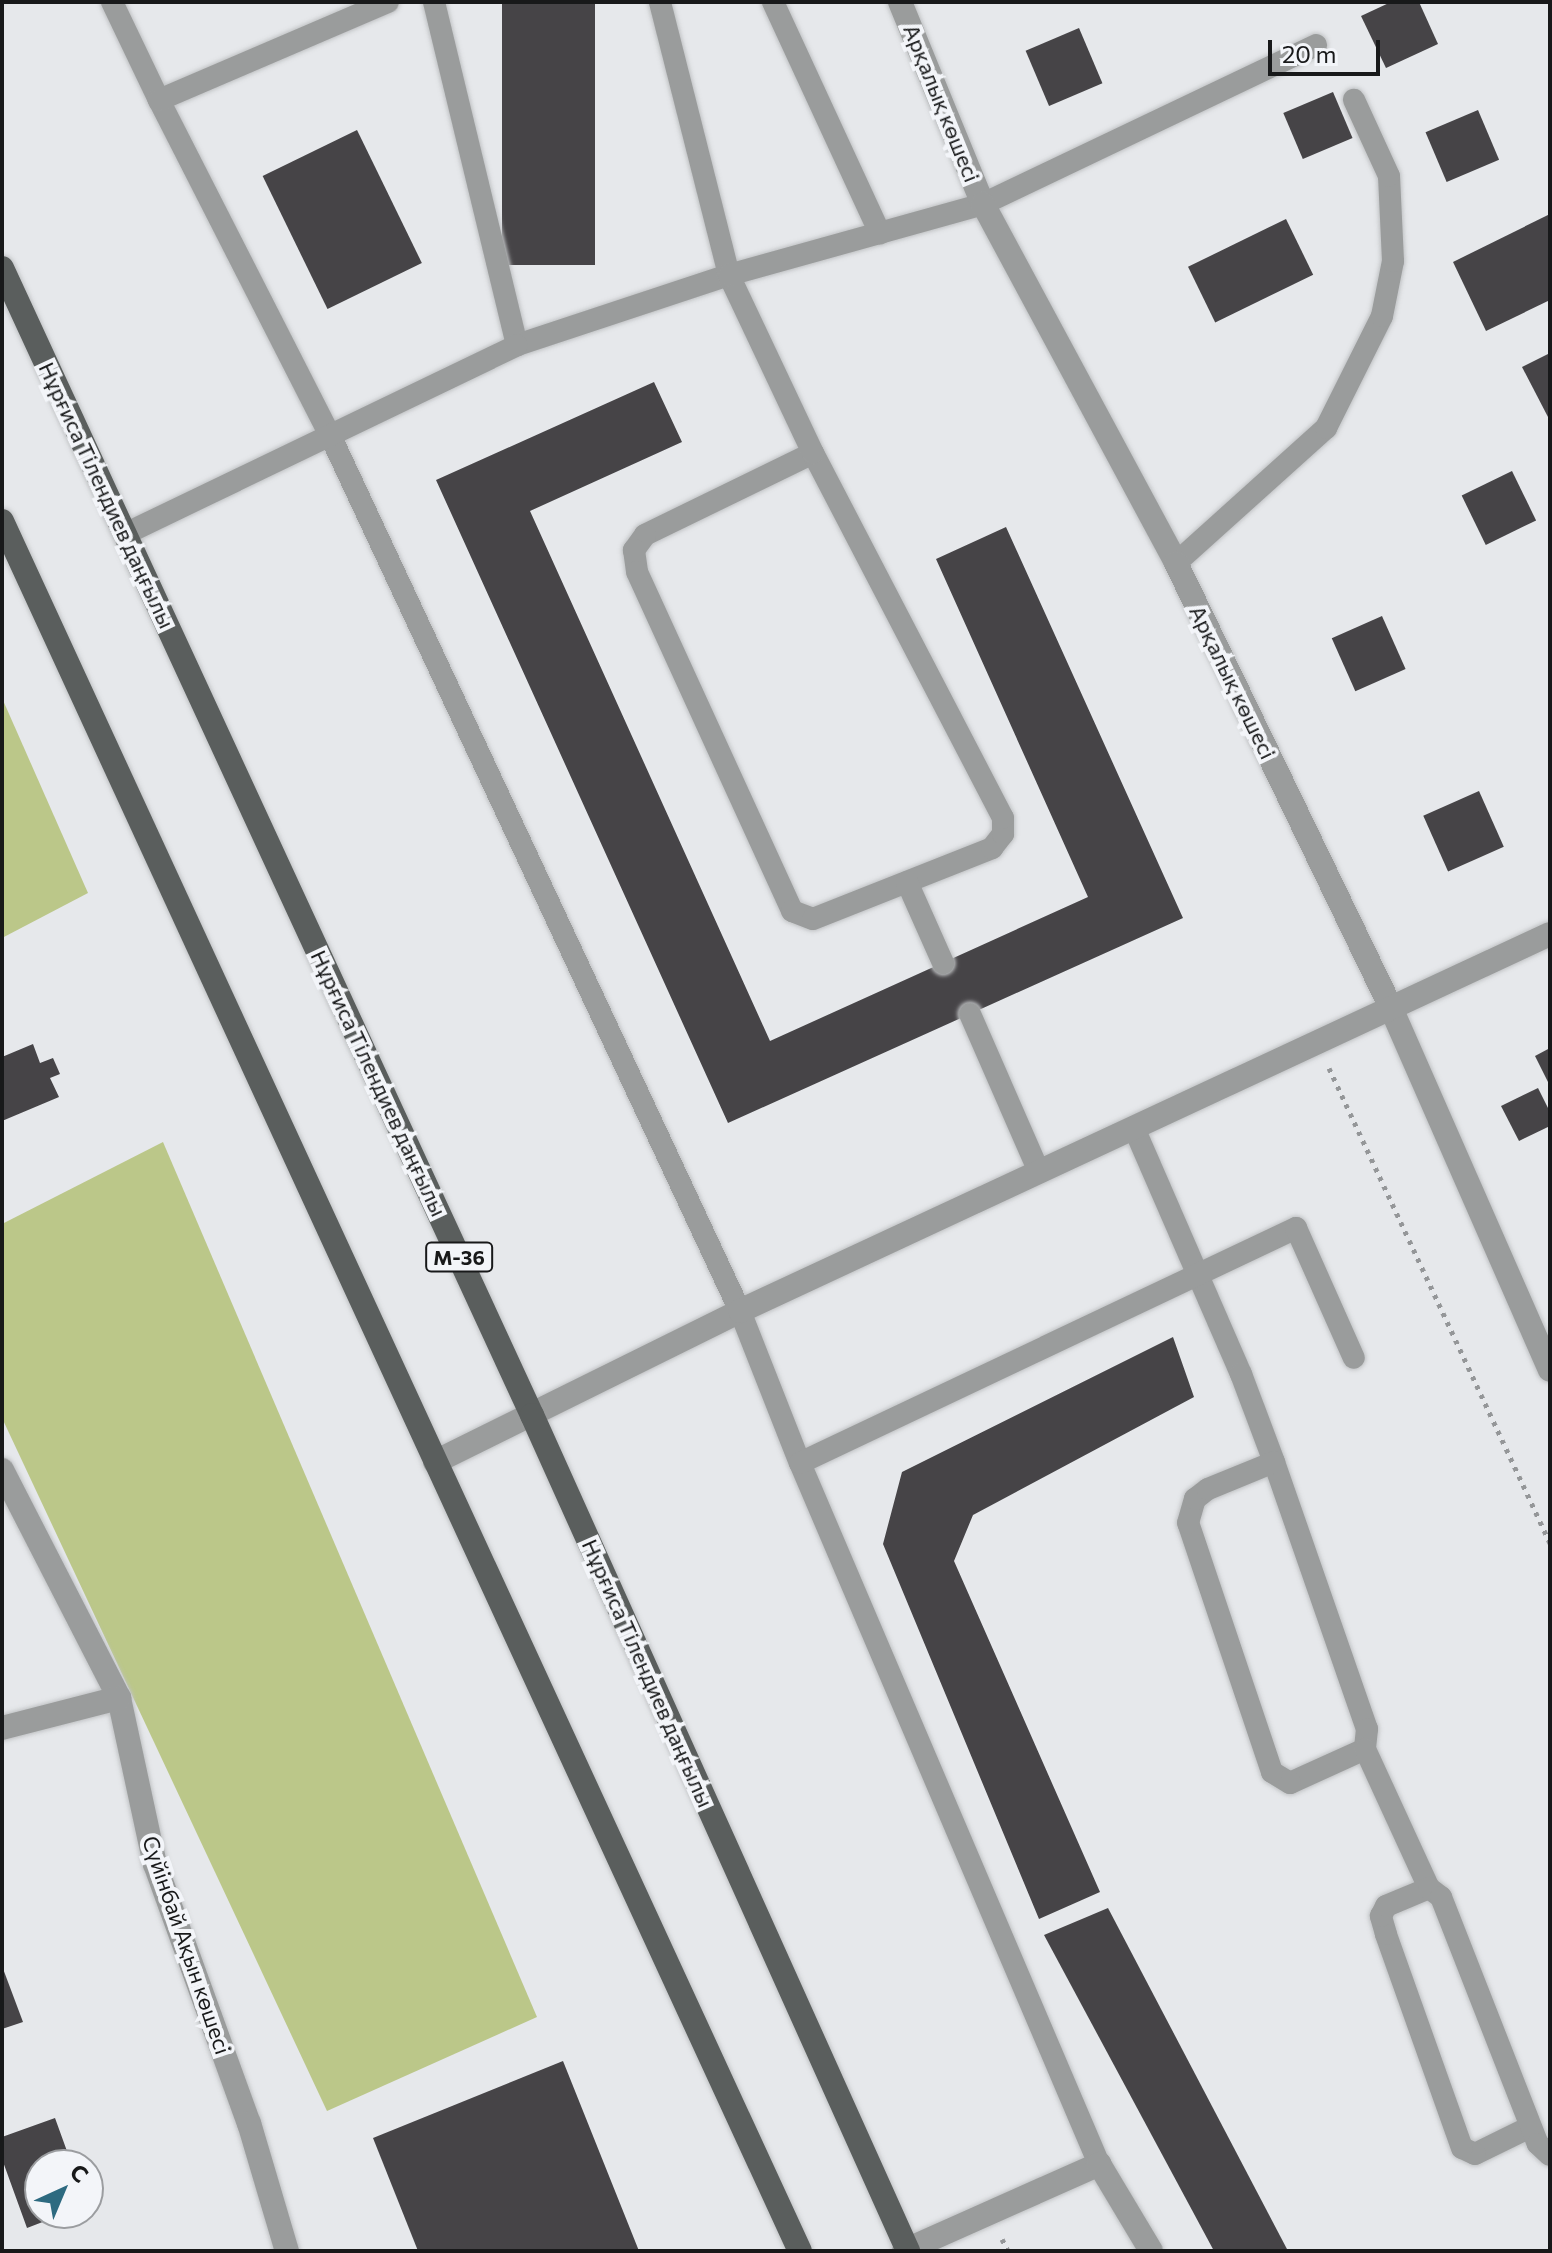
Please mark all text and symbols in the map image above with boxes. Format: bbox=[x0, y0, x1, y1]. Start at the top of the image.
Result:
street label: Арқалық көшесі bbox=[898, 20, 986, 186]
scale bar bbox=[1272, 24, 1384, 74]
text: 20 m bbox=[1282, 39, 1336, 68]
street label: Нұрғиса Тілендиев даңғылы bbox=[34, 358, 180, 632]
street label: Арқалық көшесі bbox=[1184, 601, 1282, 763]
street label: Нұрғиса Тілендиев даңғылы bbox=[306, 946, 452, 1220]
road number: M-36 bbox=[425, 1241, 493, 1273]
street label: Нұрғиса Тілендиев даңғылы bbox=[577, 1535, 719, 1811]
street label: Сүйінбай Ақын көшесі bbox=[137, 1832, 237, 2058]
north arrow bbox=[24, 2149, 104, 2229]
text: С bbox=[65, 2158, 94, 2188]

